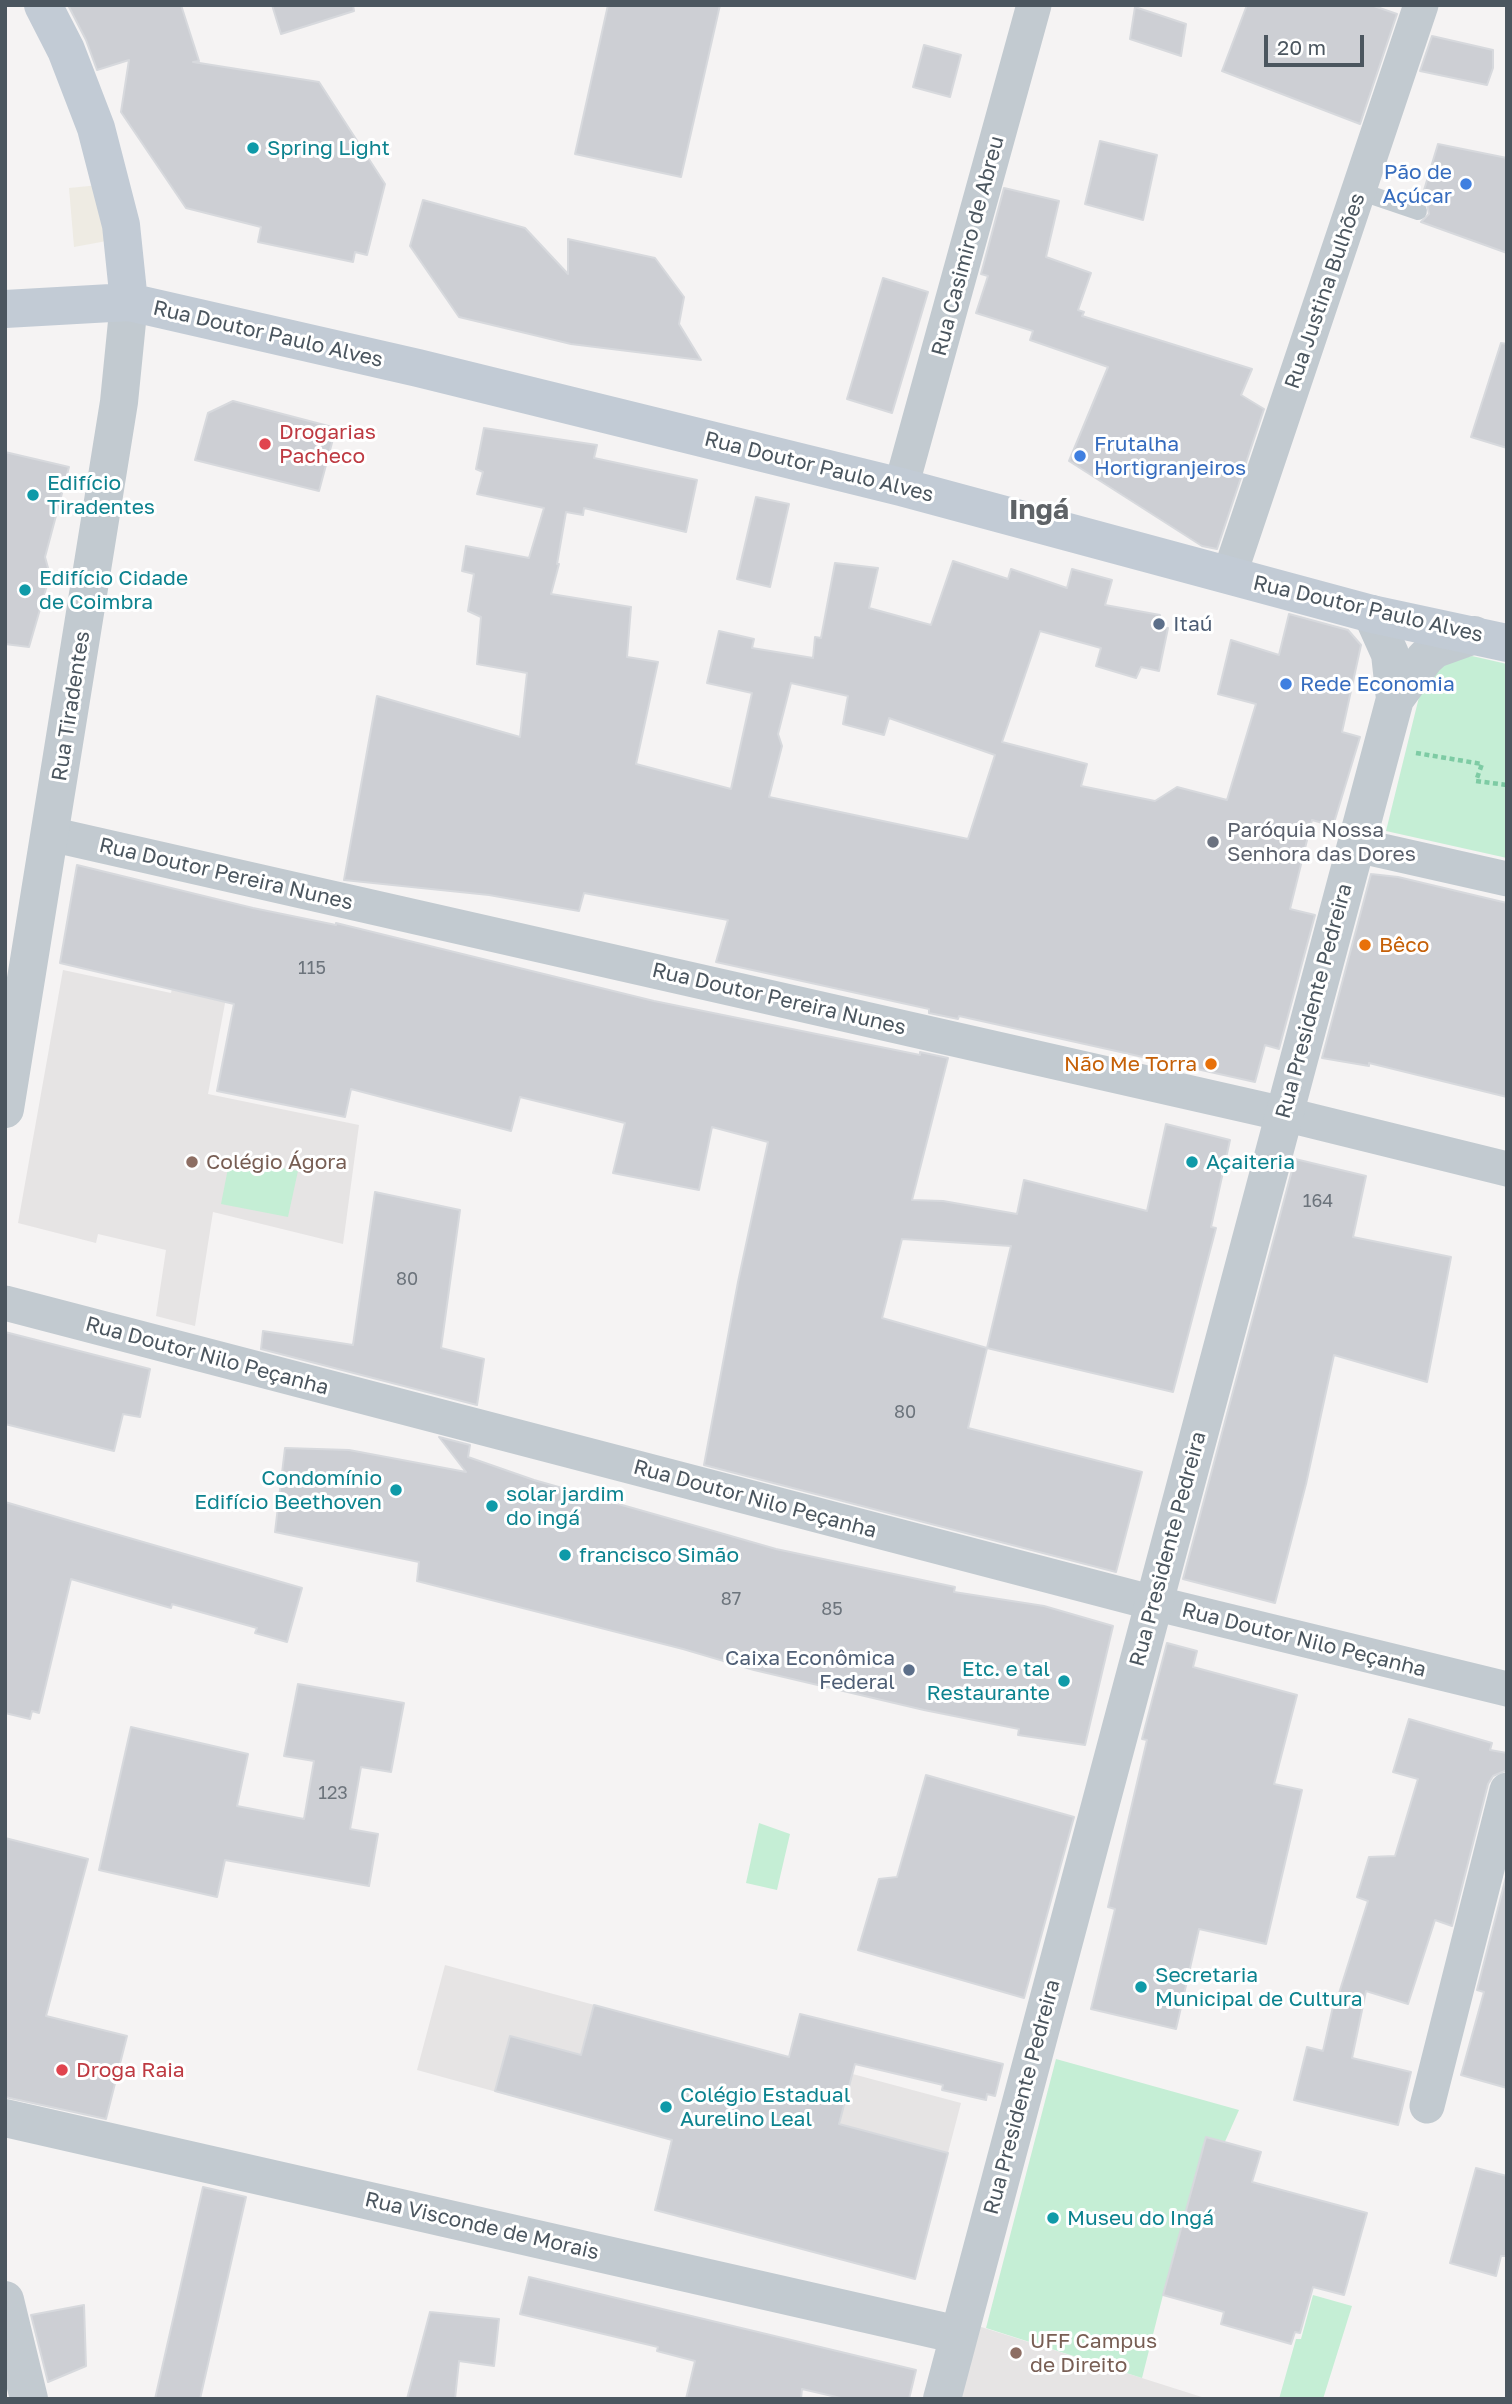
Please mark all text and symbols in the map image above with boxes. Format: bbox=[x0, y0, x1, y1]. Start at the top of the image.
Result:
scale bar bbox=[1267, 21, 1367, 65]
text: 20 m bbox=[1277, 34, 1326, 60]
street label: Rua Casimiro de Abreu bbox=[926, 133, 1010, 359]
place label: Spring Light bbox=[267, 135, 390, 161]
marker: Spring Light bbox=[245, 140, 261, 156]
place label: Pão de Açúcar bbox=[1382, 159, 1452, 209]
marker: Pão de Açúcar bbox=[1458, 176, 1474, 192]
street label: Rua Justina Bulhões bbox=[1280, 190, 1370, 392]
street label: Rua Doutor Paulo Alves bbox=[151, 295, 385, 373]
place label: Drogarias Pacheco bbox=[279, 419, 376, 469]
street label: Rua Doutor Paulo Alves bbox=[702, 426, 936, 508]
place label: Frutalha Hortigranjeiros bbox=[1094, 431, 1246, 481]
marker: Drogarias Pacheco bbox=[257, 436, 273, 452]
marker: Frutalha Hortigranjeiros bbox=[1072, 448, 1088, 464]
place label: Edifício Tiradentes bbox=[47, 470, 155, 520]
marker: Edifício Tiradentes bbox=[25, 487, 41, 503]
district label: Ingá bbox=[1009, 493, 1069, 527]
place label: Edifício Cidade de Coimbra bbox=[39, 565, 188, 615]
street label: Rua Doutor Paulo Alves bbox=[1251, 570, 1485, 648]
marker: Edifício Cidade de Coimbra bbox=[17, 582, 33, 598]
place label: Itaú bbox=[1173, 611, 1213, 637]
marker: Itaú bbox=[1151, 616, 1167, 632]
street label: Rua Tiradentes bbox=[47, 629, 95, 783]
place label: Rede Economia bbox=[1300, 671, 1455, 697]
marker: Rede Economia bbox=[1278, 676, 1294, 692]
place label: Paróquia Nossa Senhora das Dores bbox=[1227, 817, 1416, 867]
street label: Rua Doutor Pereira Nunes bbox=[97, 833, 355, 915]
marker: Paróquia Nossa Senhora das Dores bbox=[1205, 834, 1221, 850]
street label: Rua Presidente Pedreira bbox=[1270, 881, 1358, 1121]
place label: Bêco bbox=[1379, 932, 1429, 958]
marker: Bêco bbox=[1357, 937, 1373, 953]
house number: 115 bbox=[298, 957, 326, 979]
street label: Rua Doutor Pereira Nunes bbox=[650, 958, 908, 1040]
place label: Não Me Torra bbox=[1064, 1051, 1197, 1077]
marker: Não Me Torra bbox=[1203, 1056, 1219, 1072]
place label: Colégio Ágora bbox=[206, 1149, 347, 1175]
place label: Açaiteria bbox=[1206, 1149, 1295, 1175]
marker: Colégio Ágora bbox=[184, 1154, 200, 1170]
marker: Açaiteria bbox=[1184, 1154, 1200, 1170]
house number: 164 bbox=[1303, 1190, 1333, 1212]
house number: 80 bbox=[396, 1268, 418, 1290]
street label: Rua Doutor Nilo Peçanha bbox=[83, 1311, 331, 1401]
house number: 80 bbox=[894, 1401, 916, 1423]
street label: Rua Presidente Pedreira bbox=[1124, 1429, 1212, 1669]
street label: Rua Doutor Nilo Peçanha bbox=[631, 1454, 879, 1544]
place label: Condomínio Edifício Beethoven bbox=[194, 1465, 382, 1515]
place label: solar jardim do ingá bbox=[506, 1481, 624, 1531]
marker: Condomínio Edifício Beethoven bbox=[388, 1482, 404, 1498]
marker: solar jardim do ingá bbox=[484, 1498, 500, 1514]
place label: francisco Simão bbox=[579, 1542, 739, 1568]
marker: francisco Simão bbox=[557, 1547, 573, 1563]
house number: 87 bbox=[721, 1588, 741, 1610]
street label: Rua Doutor Nilo Peçanha bbox=[1179, 1597, 1429, 1683]
house number: 85 bbox=[821, 1598, 843, 1620]
place label: Caixa Econômica Federal bbox=[725, 1645, 895, 1695]
place label: Etc. e tal Restaurante bbox=[927, 1656, 1050, 1706]
marker: Caixa Econômica Federal bbox=[901, 1662, 917, 1678]
marker: Etc. e tal Restaurante bbox=[1056, 1673, 1072, 1689]
house number: 123 bbox=[318, 1782, 348, 1804]
place label: Secretaria Municipal de Cultura bbox=[1155, 1962, 1363, 2012]
street label: Rua Presidente Pedreira bbox=[978, 1977, 1066, 2217]
marker: Secretaria Municipal de Cultura bbox=[1133, 1979, 1149, 1995]
place label: Droga Raia bbox=[76, 2057, 185, 2083]
marker: Droga Raia bbox=[54, 2062, 70, 2078]
place label: Colégio Estadual Aurelino Leal bbox=[680, 2082, 850, 2132]
marker: Colégio Estadual Aurelino Leal bbox=[658, 2099, 674, 2115]
street label: Rua Visconde de Morais bbox=[363, 2187, 601, 2265]
place label: Museu do Ingá bbox=[1067, 2205, 1214, 2231]
marker: Museu do Ingá bbox=[1045, 2210, 1061, 2226]
place label: UFF Campus de Direito bbox=[1030, 2328, 1157, 2378]
marker: UFF Campus de Direito bbox=[1008, 2345, 1024, 2361]

